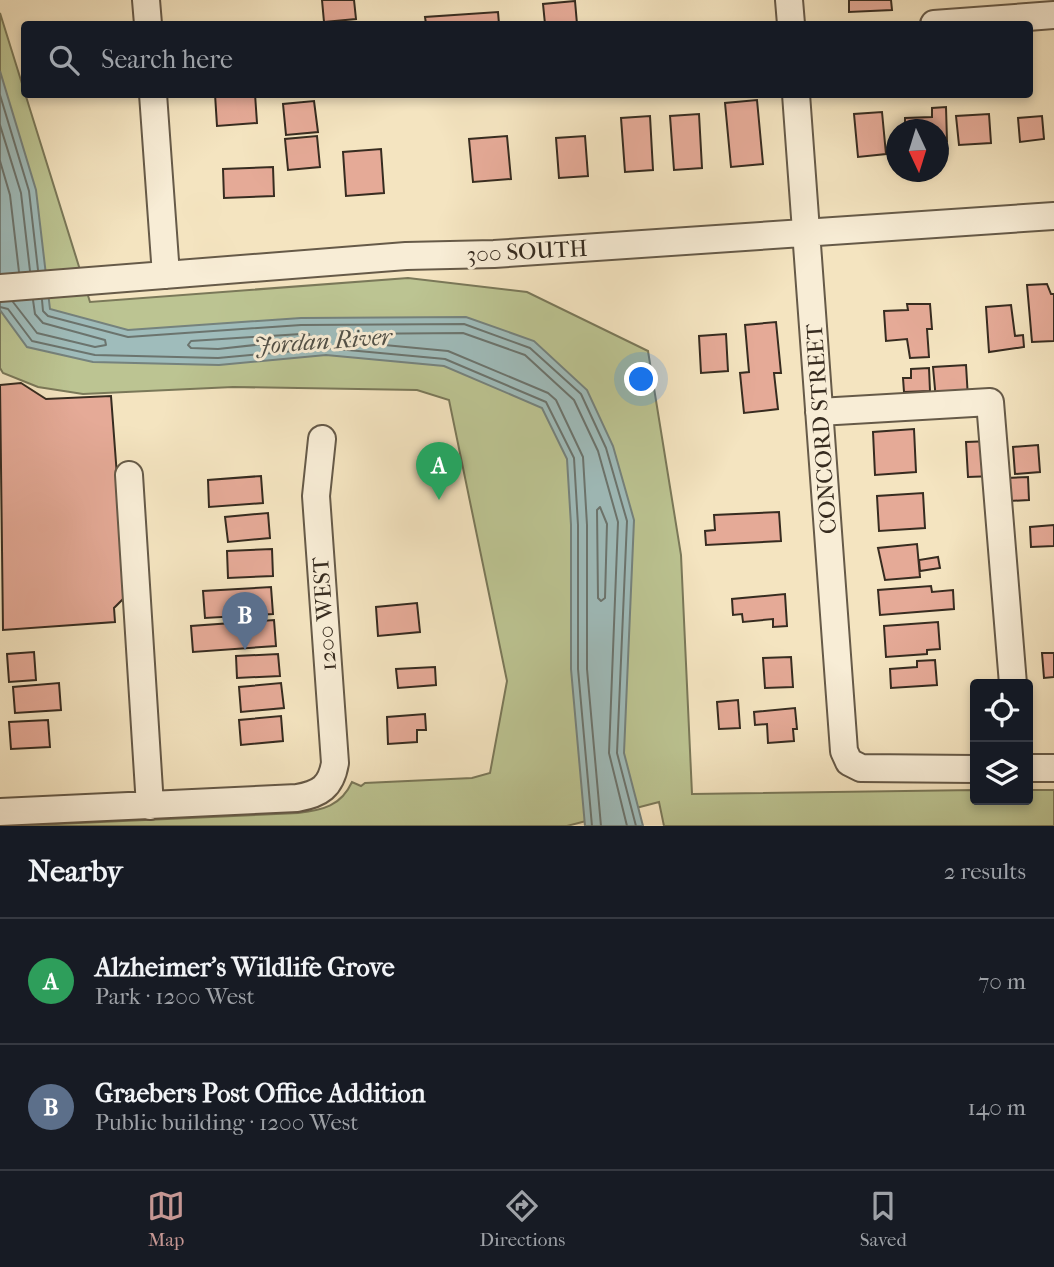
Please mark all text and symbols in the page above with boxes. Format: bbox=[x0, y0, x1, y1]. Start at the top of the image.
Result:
search box bbox=[21, 21, 1033, 98]
icon: search bbox=[45, 41, 83, 79]
text: Search here bbox=[101, 44, 233, 75]
north arrow bbox=[886, 119, 949, 182]
street label: 300 SOUTH bbox=[466, 235, 588, 268]
water label: Jordan River bbox=[253, 322, 395, 360]
street label: CONCORD STREET bbox=[801, 322, 842, 535]
your location bbox=[624, 362, 658, 396]
pin: A bbox=[416, 442, 462, 500]
street label: 1200 WEST bbox=[307, 556, 342, 672]
pin: B bbox=[222, 592, 268, 650]
map controls bbox=[970, 679, 1033, 805]
button: locate bbox=[970, 679, 1033, 742]
button: layers bbox=[970, 742, 1033, 805]
text: Nearby bbox=[28, 854, 123, 889]
text: 2 results bbox=[944, 858, 1026, 885]
text: Alzheimer’s Wildlife Grove bbox=[95, 952, 395, 983]
text: A bbox=[44, 968, 58, 995]
text: 70 m bbox=[978, 968, 1026, 995]
text: Park · 1200 West bbox=[95, 983, 255, 1010]
text: Graebers Post Office Addition bbox=[95, 1078, 426, 1109]
text: B bbox=[44, 1094, 58, 1121]
text: 140 m bbox=[967, 1094, 1026, 1121]
text: Public building · 1200 West bbox=[95, 1109, 359, 1136]
tab: Map bbox=[147, 1187, 185, 1251]
tab: Directions bbox=[480, 1187, 565, 1251]
tab: Saved bbox=[860, 1187, 907, 1251]

